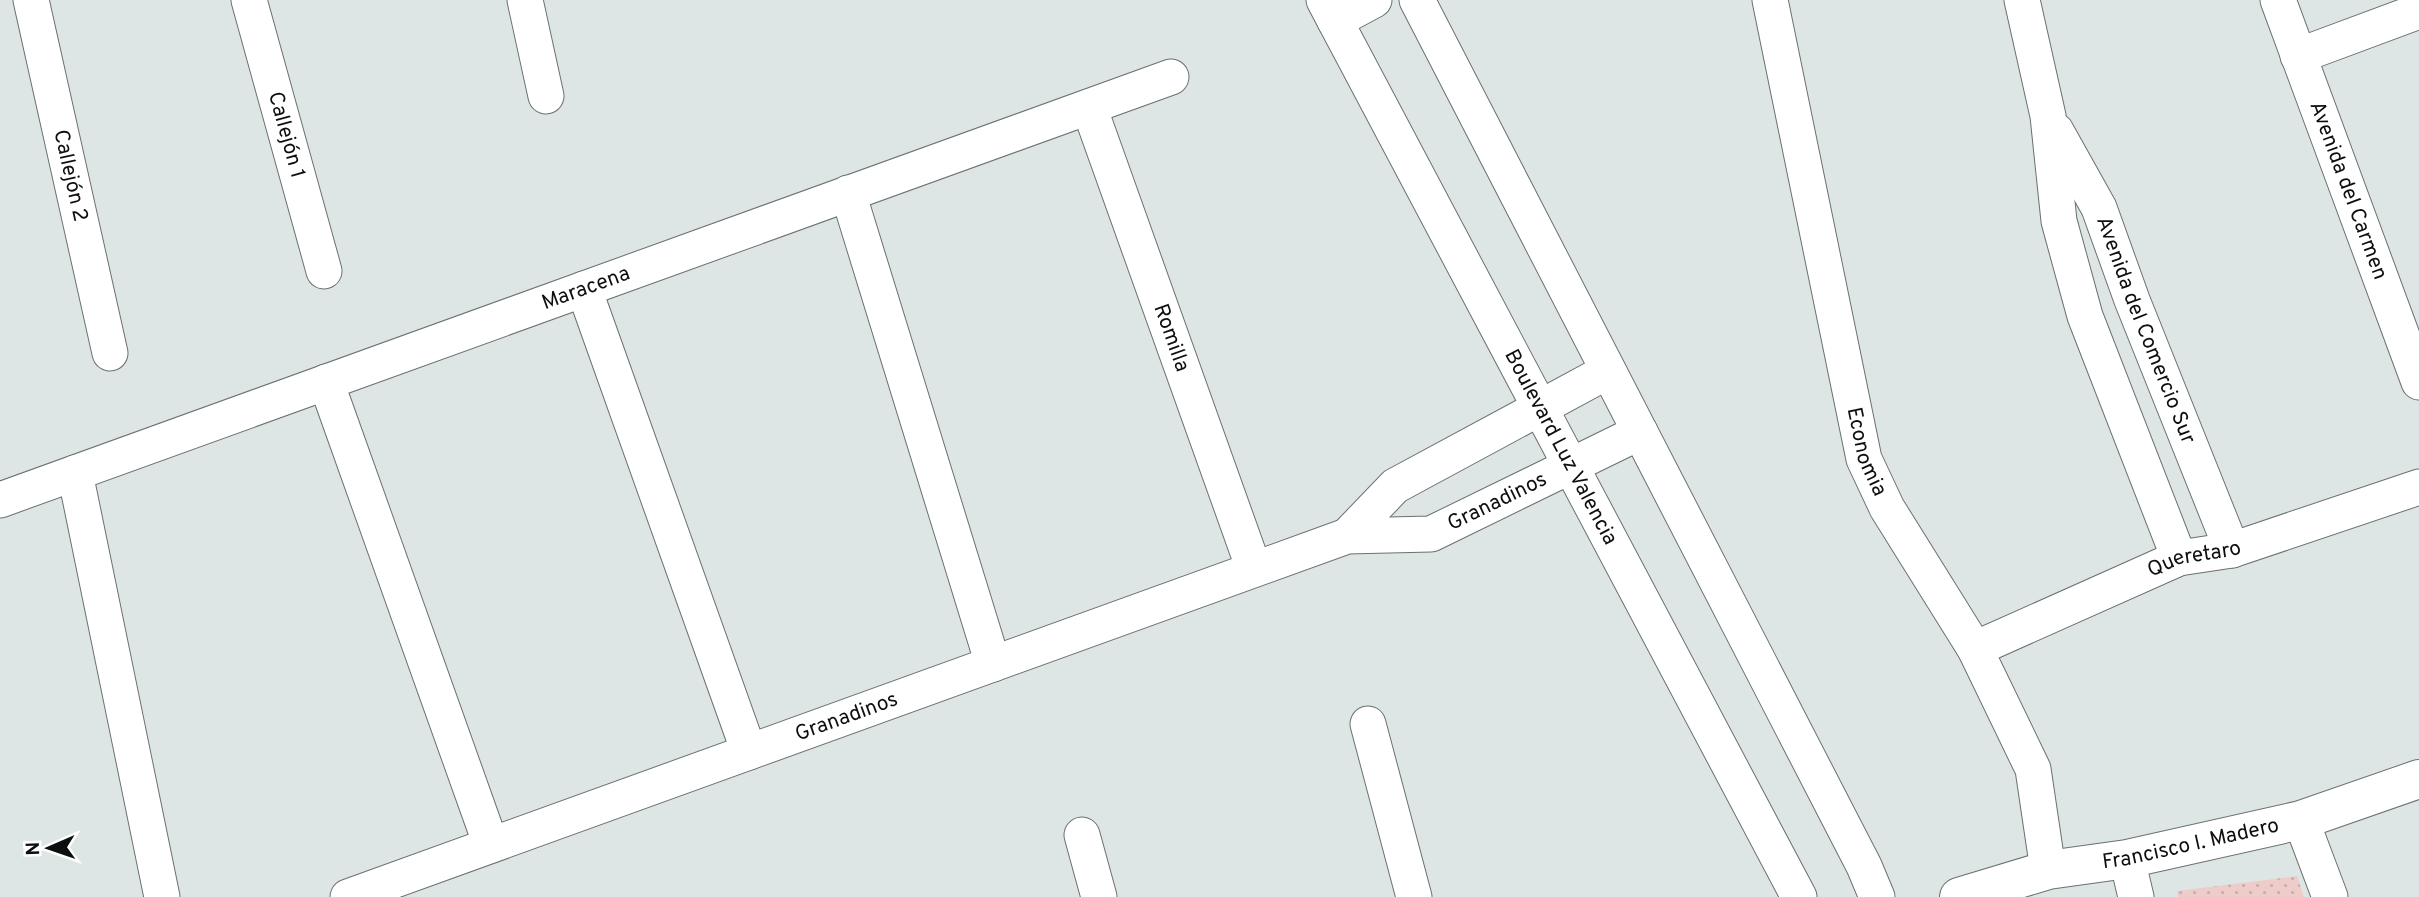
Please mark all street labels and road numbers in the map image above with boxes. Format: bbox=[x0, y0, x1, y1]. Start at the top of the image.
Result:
street label: Callejón 1 bbox=[262, 89, 311, 181]
street label: Avenida del Carmen bbox=[2303, 97, 2394, 283]
street label: Callejón 2 bbox=[47, 127, 94, 224]
street label: Avenida del Comercio Sur bbox=[2090, 213, 2202, 448]
street label: Maracena bbox=[538, 260, 634, 317]
street label: Romilla bbox=[1147, 300, 1196, 375]
street label: Boulevard Luz Valencia bbox=[1498, 345, 1624, 550]
street label: Economia bbox=[1840, 405, 1893, 501]
street label: Granadinos bbox=[1443, 466, 1552, 537]
street label: Queretaro bbox=[2143, 534, 2245, 584]
street label: Granadinos bbox=[791, 686, 902, 748]
street label: Francisco I. Madero bbox=[2101, 812, 2281, 876]

